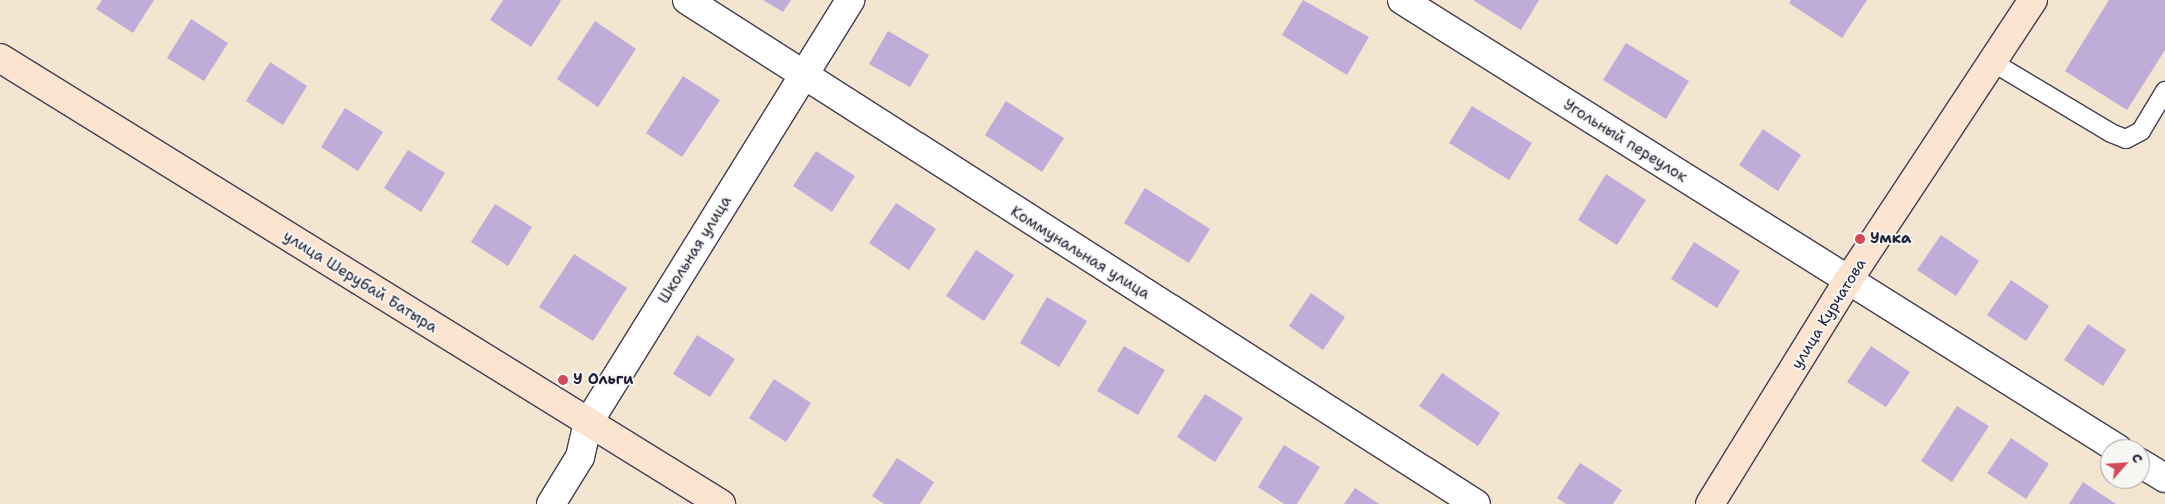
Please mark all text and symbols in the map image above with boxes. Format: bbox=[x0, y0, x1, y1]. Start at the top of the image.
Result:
street label: Угольный переулок bbox=[1560, 96, 1690, 186]
street label: Школьная улица bbox=[655, 193, 735, 307]
street label: Коммунальная улица bbox=[1007, 203, 1153, 303]
street label: улица Шерубай Батыра bbox=[280, 227, 440, 337]
place label: Умка bbox=[1870, 230, 1911, 248]
marker: Умка bbox=[1854, 233, 1866, 245]
street label: улица Курчатова bbox=[1788, 256, 1870, 372]
place label: У Ольги bbox=[573, 371, 633, 389]
marker: У Ольги bbox=[557, 374, 569, 386]
north arrow bbox=[2100, 439, 2150, 489]
text: С bbox=[2128, 450, 2148, 466]

